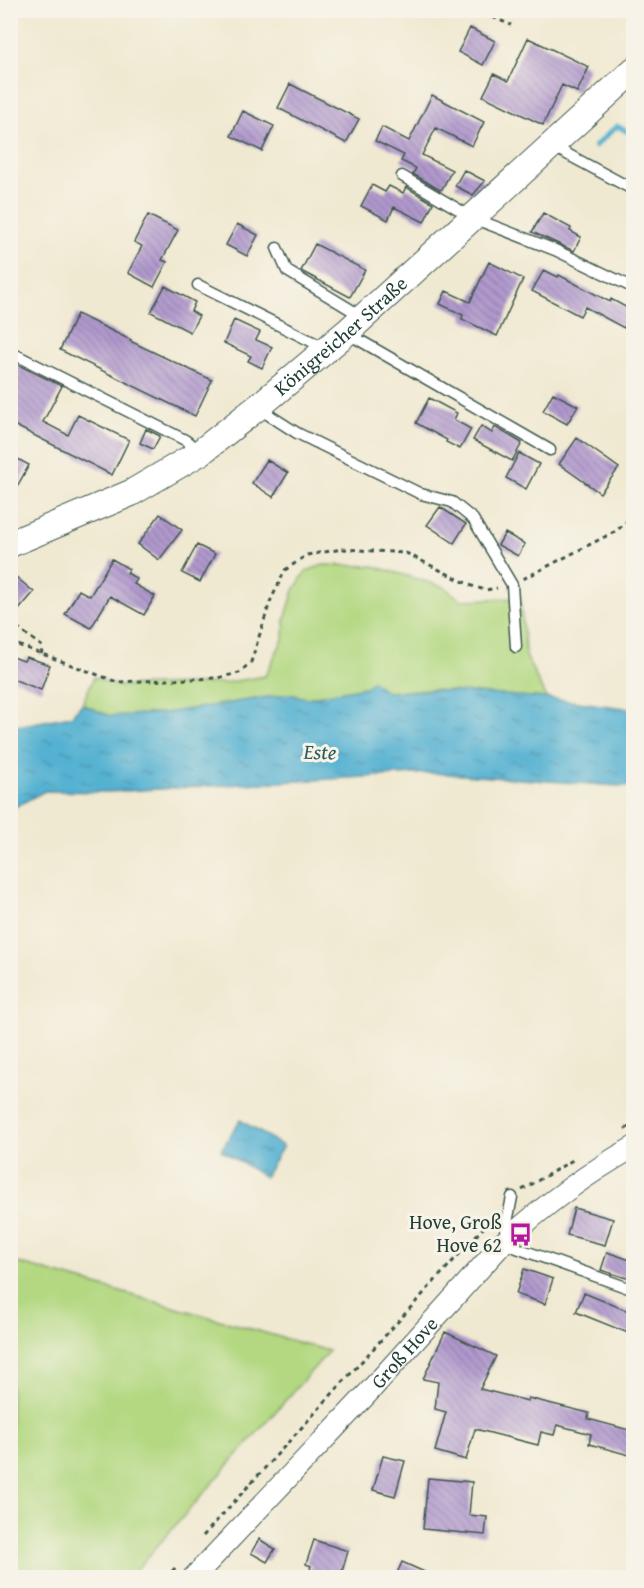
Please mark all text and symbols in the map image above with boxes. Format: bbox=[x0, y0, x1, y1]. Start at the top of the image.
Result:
street label: Königreicher Straße bbox=[267, 269, 413, 402]
water label: Este bbox=[302, 736, 337, 767]
place label: Hove, Groß Hove 62 bbox=[409, 1207, 502, 1259]
bus stop icon: Hove, Groß Hove 62 bbox=[507, 1221, 533, 1247]
street label: Groß Hove bbox=[364, 1310, 444, 1395]

